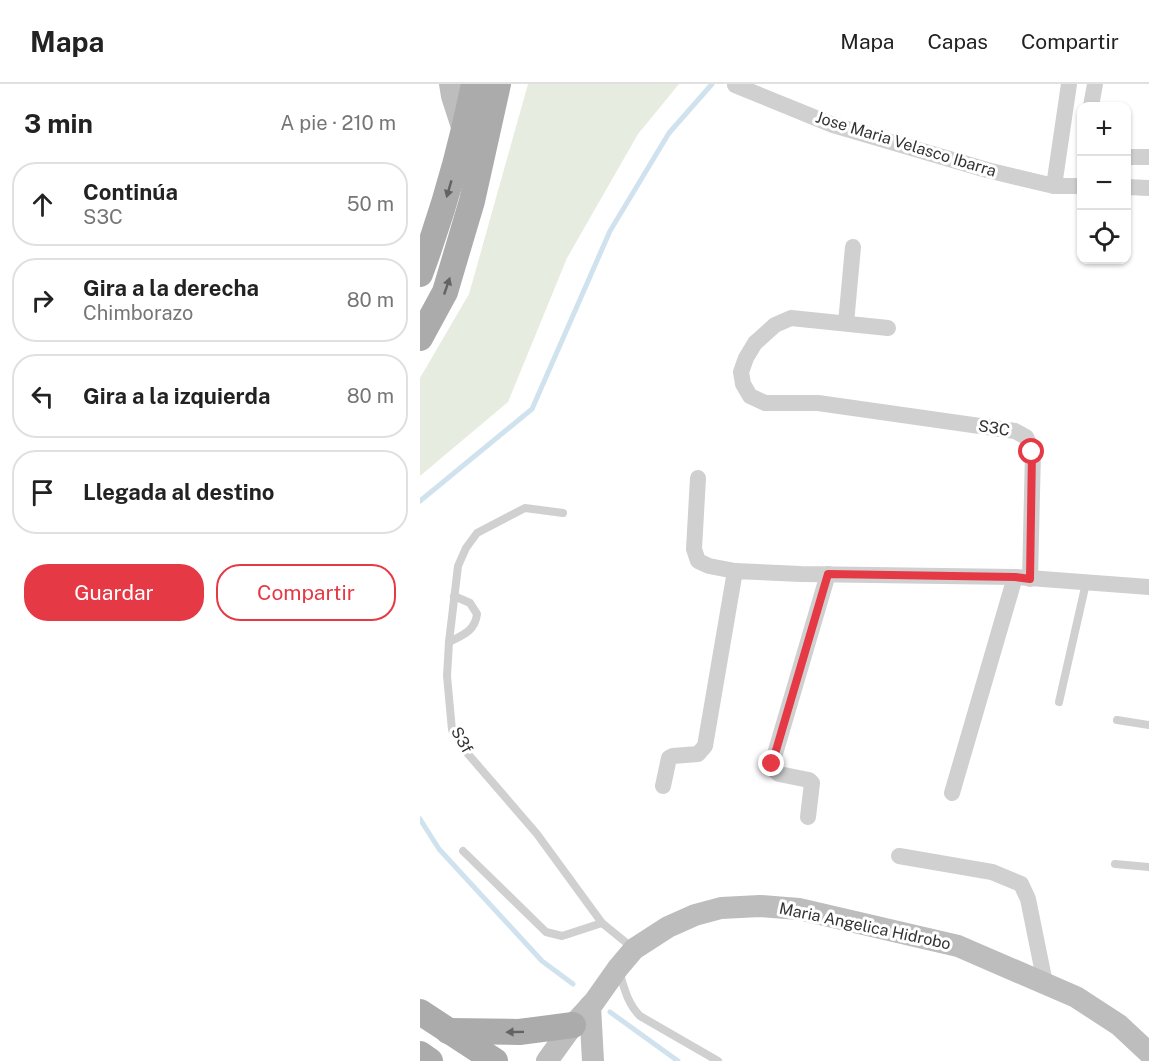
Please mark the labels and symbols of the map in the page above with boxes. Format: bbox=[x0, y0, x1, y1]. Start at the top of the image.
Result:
street label: Jose Maria Velasco Ibarra bbox=[813, 107, 999, 181]
one-way arrow bbox=[444, 180, 453, 198]
one-way arrow bbox=[442, 277, 452, 295]
street label: S3C bbox=[977, 416, 1011, 440]
route start bbox=[1018, 438, 1044, 464]
street label: S3f bbox=[447, 724, 477, 756]
route end bbox=[758, 750, 784, 776]
street label: Maria Angelica Hidrobo bbox=[777, 899, 953, 953]
one-way arrow bbox=[506, 1027, 525, 1037]

